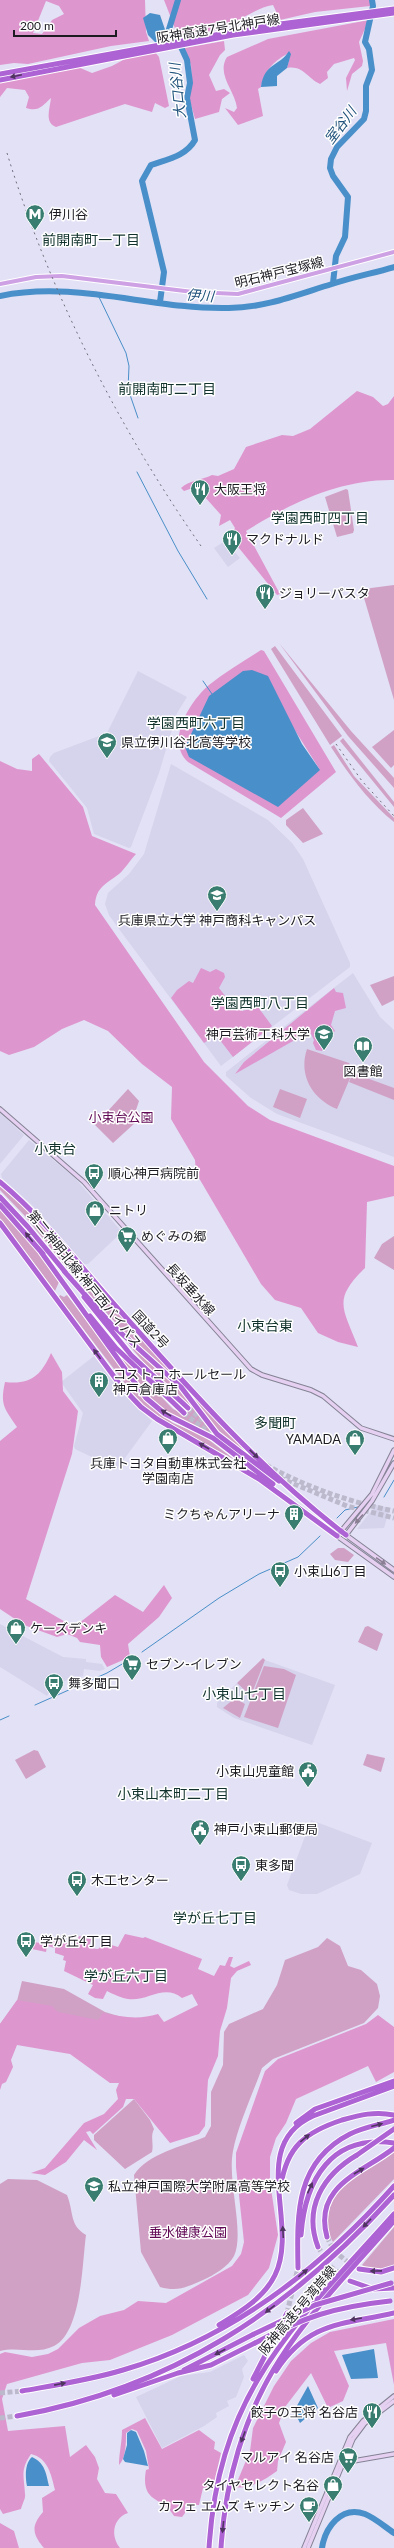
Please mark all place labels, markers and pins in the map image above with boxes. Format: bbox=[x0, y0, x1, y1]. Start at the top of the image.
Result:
metro station icon: 伊川谷 bbox=[24, 203, 46, 231]
place label: 伊川谷 bbox=[49, 206, 88, 222]
restaurant icon: 大阪王将 bbox=[189, 478, 211, 506]
place label: 大阪王将 bbox=[214, 481, 266, 497]
restaurant icon: マクドナルド bbox=[221, 528, 243, 556]
place label: マクドナルド bbox=[246, 531, 324, 547]
restaurant icon: ジョリーパスタ bbox=[254, 582, 276, 610]
place label: ジョリーパスタ bbox=[279, 585, 370, 601]
school or university icon: 県立伊川谷北高等学校 bbox=[96, 731, 118, 759]
place label: 県立伊川谷北高等学校 bbox=[121, 734, 251, 750]
school or university icon: 兵庫県立大学 神戸商科キャンパス bbox=[206, 884, 228, 912]
place label: 兵庫県立大学 神戸商科キャンパス bbox=[118, 912, 316, 928]
school or university icon: 神戸芸術工科大学 bbox=[313, 1023, 335, 1051]
place label: 神戸芸術工科大学 bbox=[206, 1026, 310, 1042]
library icon: 図書館 bbox=[352, 1035, 374, 1063]
place label: 図書館 bbox=[343, 1063, 383, 1079]
bus stop icon: 順心神戸病院前 bbox=[83, 1162, 105, 1190]
place label: 順心神戸病院前 bbox=[108, 1165, 199, 1181]
shop icon: ニトリ bbox=[84, 1199, 106, 1227]
place label: ニトリ bbox=[109, 1202, 148, 1218]
supermarket icon: めぐみの郷 bbox=[116, 1225, 138, 1253]
place label: めぐみの郷 bbox=[141, 1228, 206, 1244]
place label: コストコ ホールセール 神戸倉庫店 bbox=[113, 1366, 246, 1397]
building icon: コストコ ホールセール 神戸倉庫店 bbox=[88, 1370, 110, 1398]
shop icon: 兵庫トヨタ自動車株式会社 学園南店 bbox=[157, 1427, 179, 1455]
shop icon: YAMADA bbox=[344, 1428, 366, 1456]
place label: YAMADA bbox=[286, 1431, 341, 1447]
place label: 兵庫トヨタ自動車株式会社 学園南店 bbox=[90, 1455, 246, 1486]
building icon: ミクちゃんアリーナ bbox=[283, 1503, 305, 1531]
place label: ミクちゃんアリーナ bbox=[163, 1506, 280, 1522]
bus stop icon: 小束山6丁目 bbox=[269, 1560, 291, 1588]
place label: 小束山6丁目 bbox=[294, 1563, 367, 1579]
shop icon: ケーズデンキ bbox=[5, 1617, 27, 1645]
place label: ケーズデンキ bbox=[30, 1620, 107, 1636]
supermarket icon: セブン-イレブン bbox=[121, 1653, 143, 1681]
place label: セブン-イレブン bbox=[146, 1656, 242, 1672]
bus stop icon: 舞多聞口 bbox=[43, 1672, 65, 1700]
place label: 舞多聞口 bbox=[68, 1675, 120, 1691]
public building icon: 小束山児童館 bbox=[297, 1760, 319, 1788]
place label: 小束山児童館 bbox=[216, 1763, 294, 1779]
public building icon: 神戸小束山郵便局 bbox=[189, 1818, 211, 1846]
place label: 神戸小束山郵便局 bbox=[214, 1821, 318, 1837]
bus stop icon: 東多聞 bbox=[230, 1854, 252, 1882]
place label: 東多聞 bbox=[255, 1857, 294, 1873]
bus stop icon: 木工センター bbox=[66, 1869, 88, 1897]
place label: 木工センター bbox=[91, 1872, 169, 1888]
bus stop icon: 学が丘4丁目 bbox=[15, 1930, 37, 1958]
place label: 学が丘4丁目 bbox=[40, 1933, 113, 1949]
school or university icon: 私立神戸国際大学附属高等学校 bbox=[83, 2175, 105, 2203]
place label: 私立神戸国際大学附属高等学校 bbox=[108, 2178, 290, 2194]
restaurant icon: 餃子の王将 名谷店 bbox=[361, 2401, 383, 2429]
place label: 餃子の王将 名谷店 bbox=[251, 2404, 358, 2420]
supermarket icon: マルアイ 名谷店 bbox=[337, 2446, 359, 2474]
place label: マルアイ 名谷店 bbox=[240, 2449, 334, 2465]
shop icon: タイヤセレクト名谷 bbox=[322, 2474, 344, 2502]
place label: タイヤセレクト名谷 bbox=[202, 2477, 319, 2493]
cafe icon: カフェ エムズ キッチン bbox=[298, 2495, 320, 2523]
place label: カフェ エムズ キッチン bbox=[158, 2498, 295, 2514]

